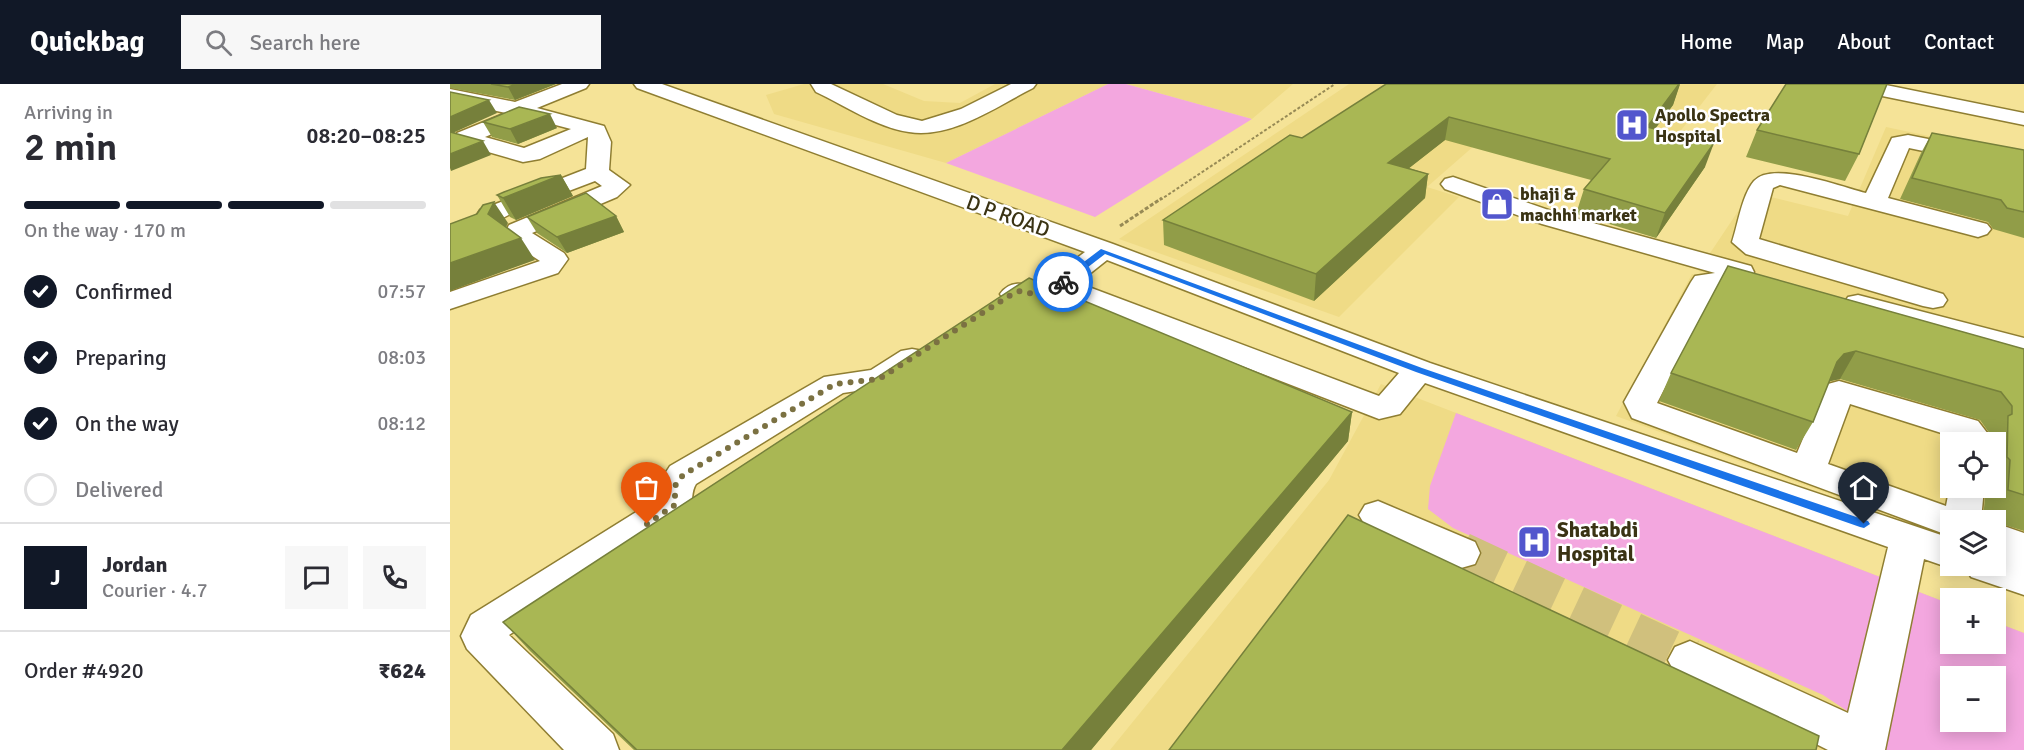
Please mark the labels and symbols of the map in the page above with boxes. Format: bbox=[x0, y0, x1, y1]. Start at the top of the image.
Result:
place label: Apollo Spectra Hospital bbox=[1655, 104, 1770, 147]
hospital icon: Apollo Spectra Hospital bbox=[1614, 107, 1650, 143]
place label: bhaji & machhi market bbox=[1520, 183, 1637, 226]
shop icon: bhaji & machhi market bbox=[1479, 186, 1515, 222]
street label: D P ROAD bbox=[963, 189, 1053, 243]
courier bbox=[1033, 252, 1093, 312]
pin bbox=[621, 462, 672, 524]
pin bbox=[1838, 462, 1889, 524]
place label: Shatabdi Hospital bbox=[1557, 517, 1638, 567]
hospital icon: Shatabdi Hospital bbox=[1516, 524, 1552, 560]

